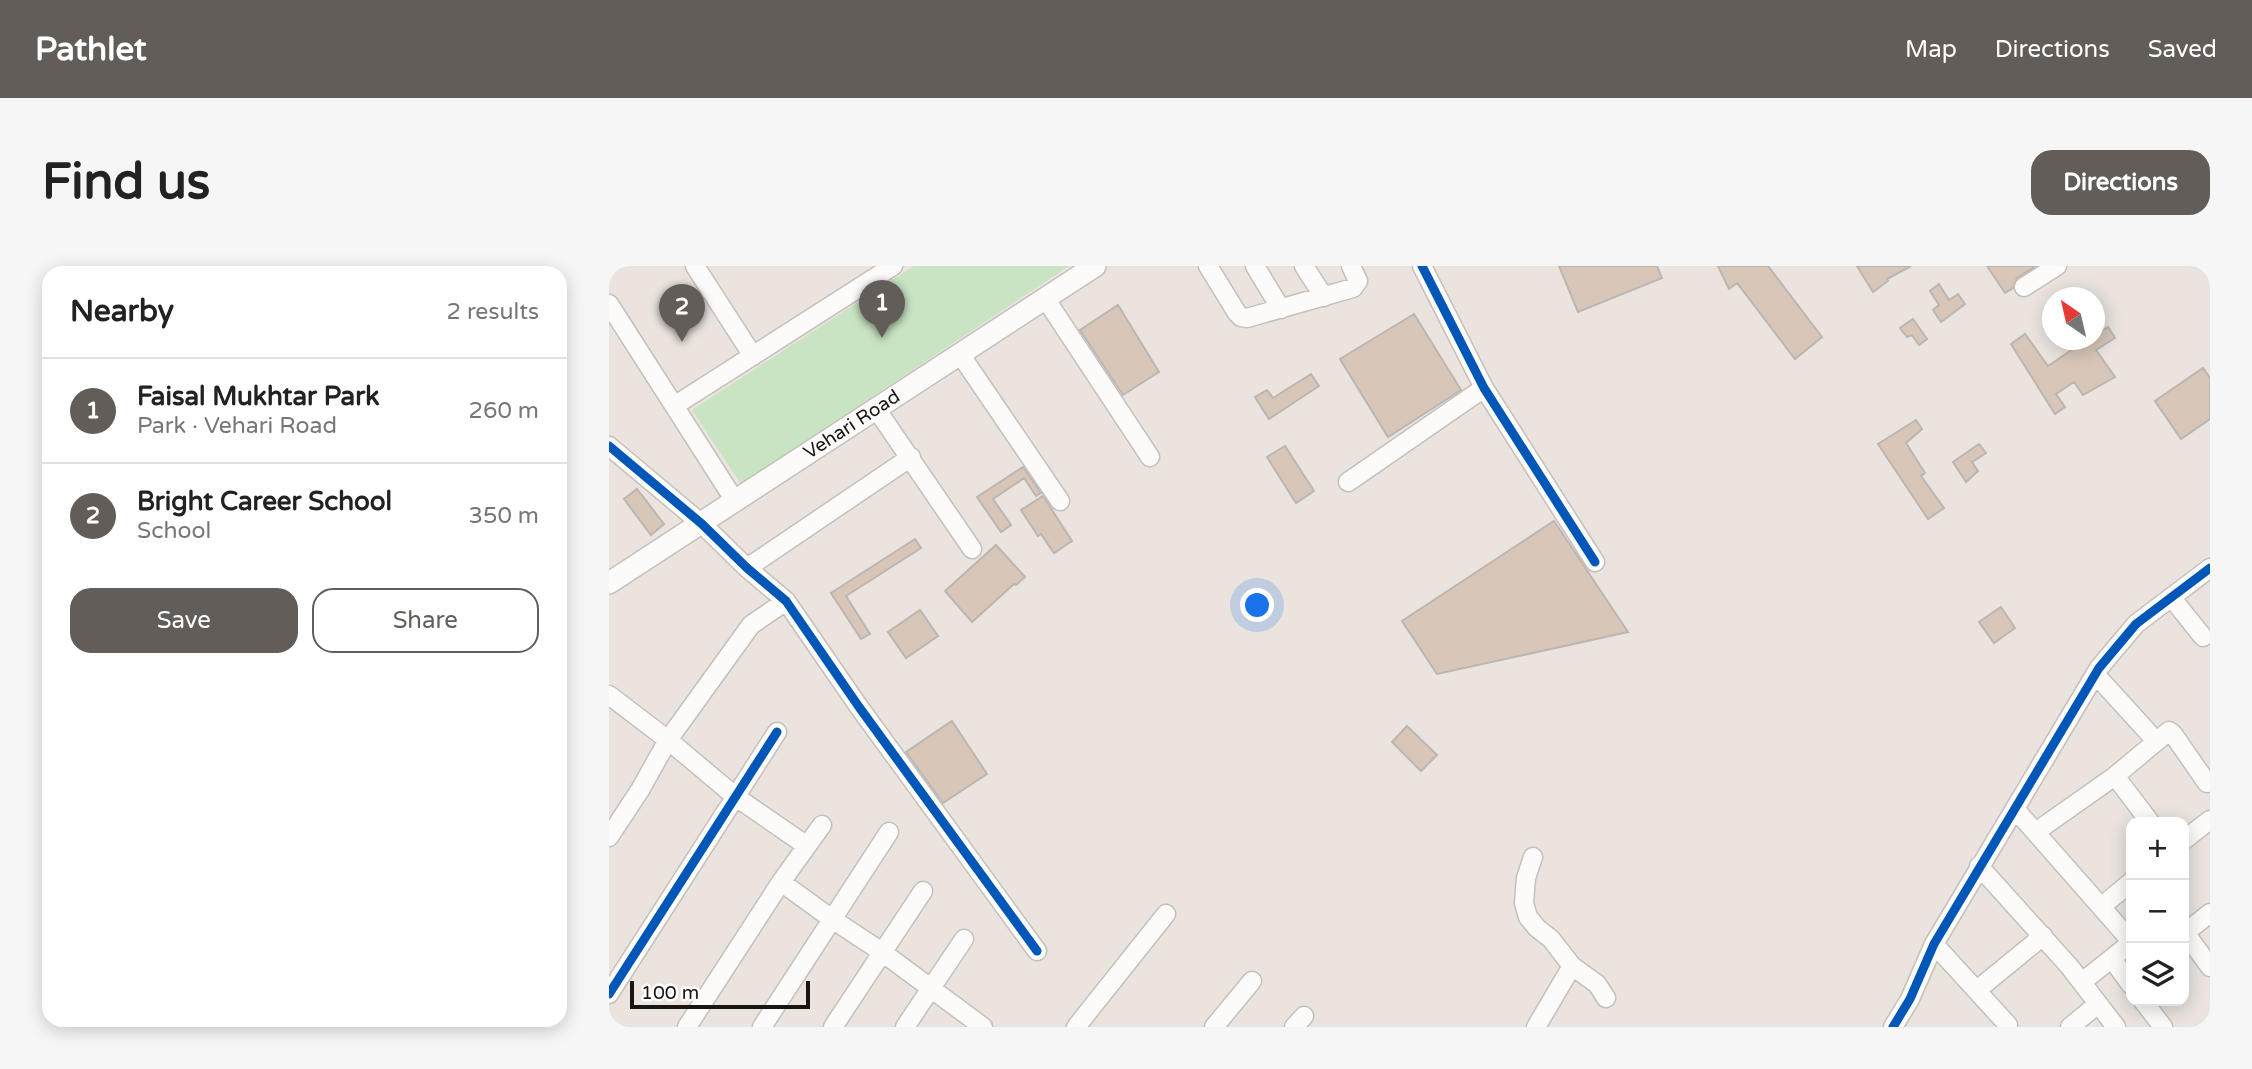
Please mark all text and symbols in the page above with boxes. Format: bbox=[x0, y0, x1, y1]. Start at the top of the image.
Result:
text: Pathlet bbox=[35, 30, 147, 69]
text: Map bbox=[1905, 35, 1957, 64]
text: Directions bbox=[1995, 35, 2110, 64]
text: Saved bbox=[2148, 35, 2217, 64]
button: Directions bbox=[2031, 150, 2210, 215]
text: Find us bbox=[42, 153, 210, 212]
pin: 1 bbox=[859, 280, 905, 338]
pin: 2 bbox=[659, 284, 705, 342]
north arrow bbox=[2042, 287, 2105, 350]
text: Nearby bbox=[70, 293, 174, 330]
text: 2 results bbox=[446, 298, 539, 326]
text: Faisal Mukhtar Park bbox=[137, 381, 379, 412]
street label: Vehari Road bbox=[800, 385, 904, 464]
text: 1 bbox=[86, 397, 100, 425]
text: 260 m bbox=[469, 397, 539, 425]
text: Park · Vehari Road bbox=[137, 412, 337, 440]
text: Bright Career School bbox=[137, 486, 392, 517]
text: 2 bbox=[86, 502, 100, 530]
text: 350 m bbox=[469, 502, 539, 530]
text: School bbox=[137, 517, 211, 545]
button: Save bbox=[70, 588, 298, 653]
button: Share bbox=[312, 588, 539, 653]
your location bbox=[1240, 588, 1274, 622]
map controls bbox=[2126, 817, 2189, 1006]
button: + bbox=[2126, 817, 2189, 880]
button: − bbox=[2126, 880, 2189, 943]
button: layers bbox=[2126, 943, 2189, 1006]
scale bar bbox=[630, 978, 810, 1010]
text: 100 m bbox=[641, 982, 699, 1004]

